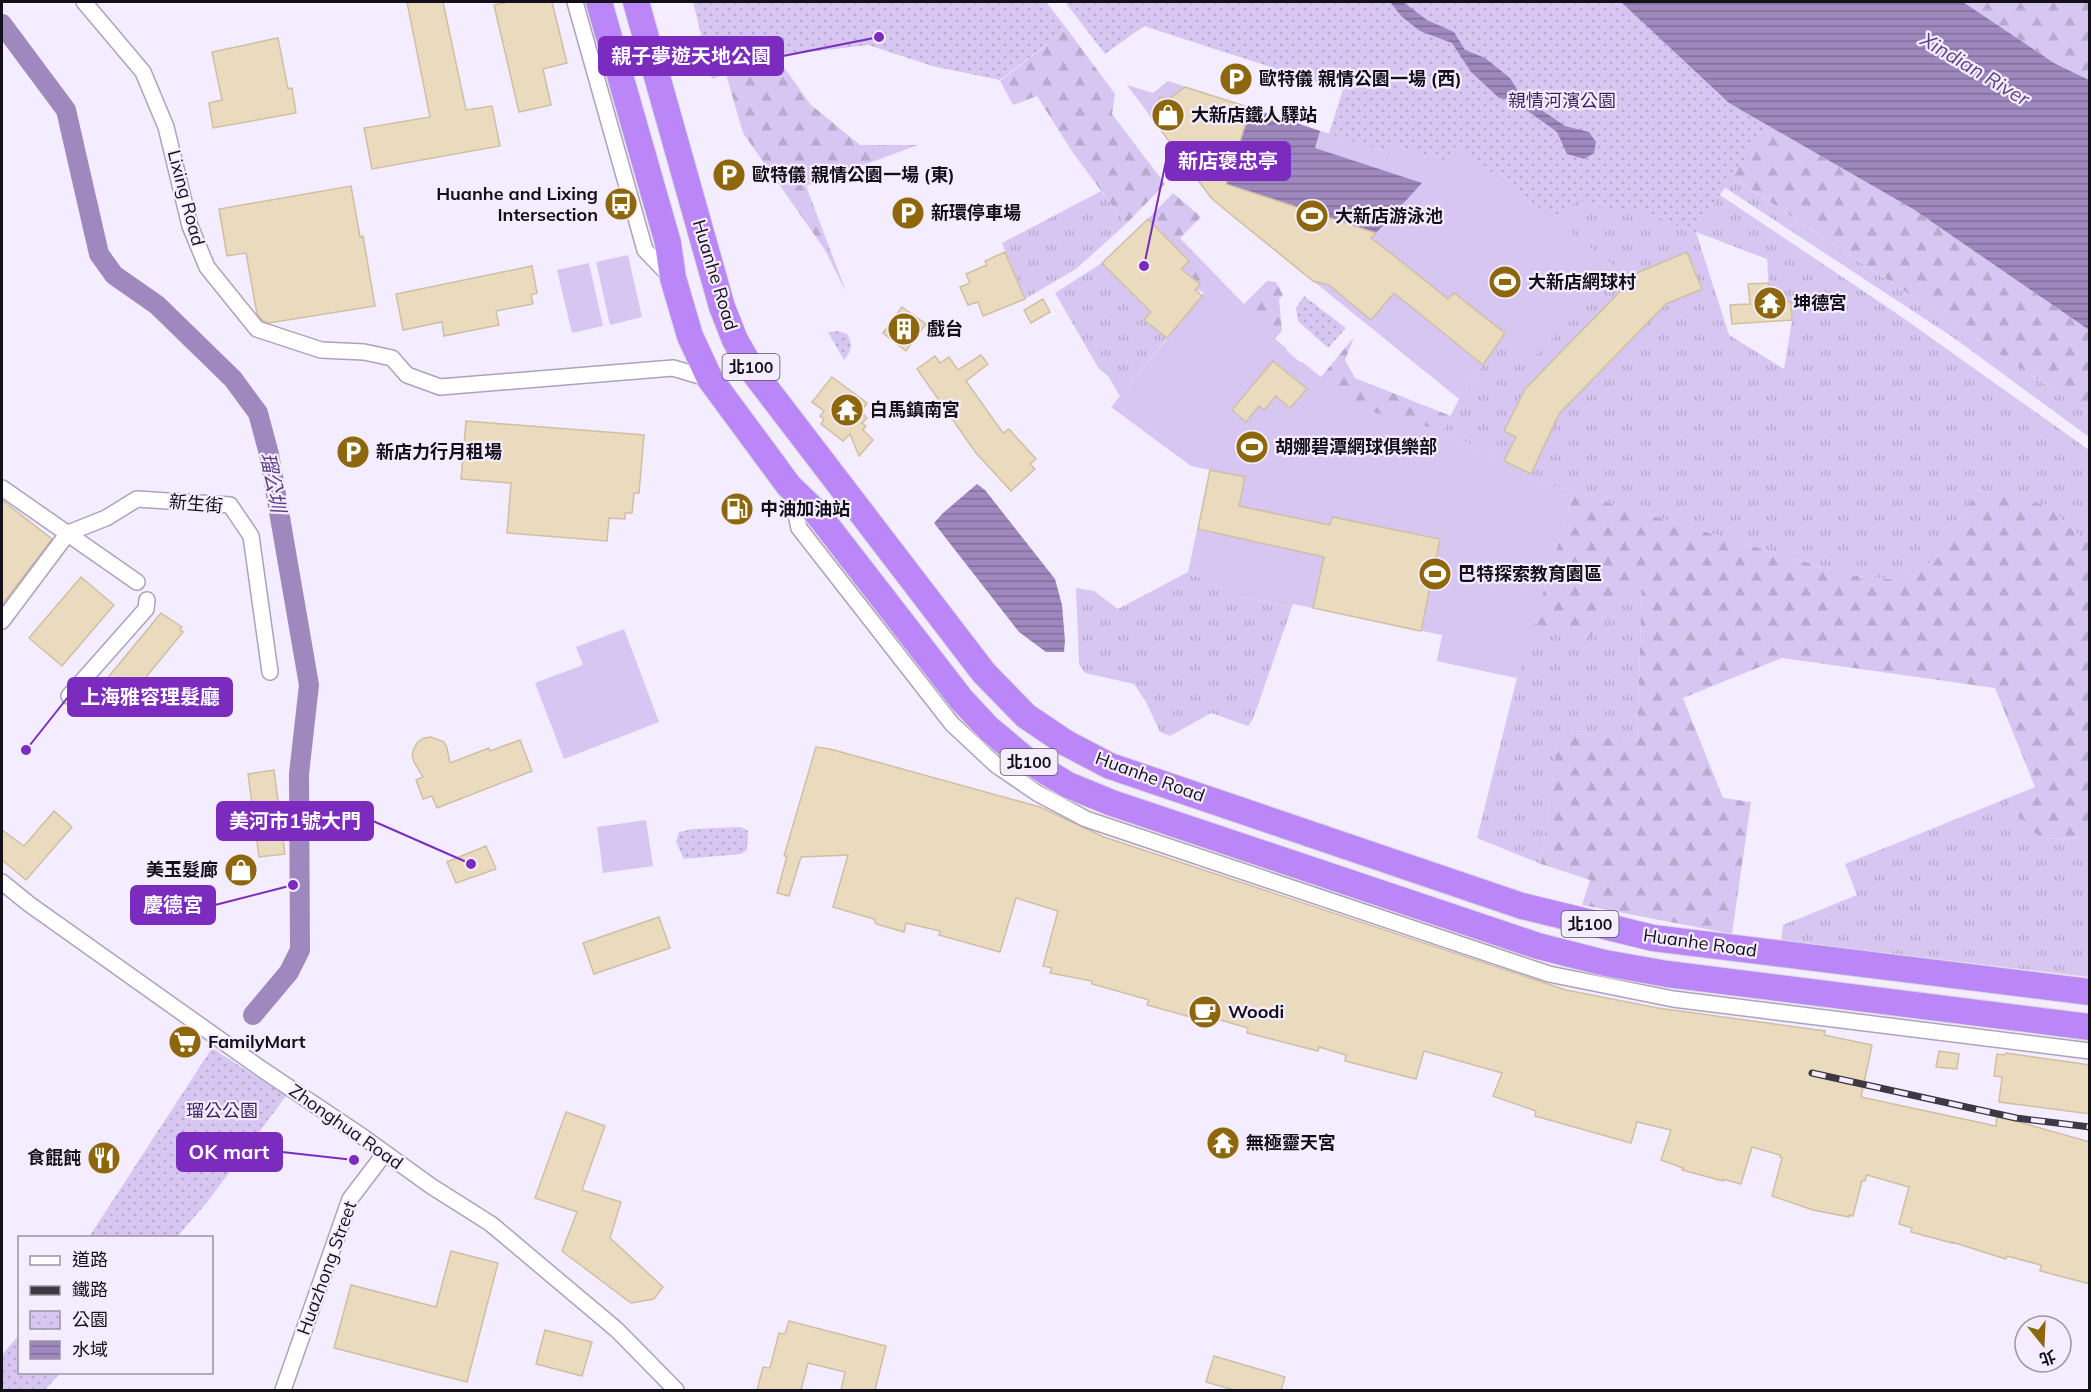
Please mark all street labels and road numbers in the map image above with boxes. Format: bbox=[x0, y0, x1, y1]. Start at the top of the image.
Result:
street label: Lixing Road bbox=[163, 147, 210, 248]
street label: Huanhe Road bbox=[688, 217, 743, 333]
road number: 北100 bbox=[722, 354, 780, 380]
street label: 新生街 bbox=[168, 490, 224, 517]
street label: Huanhe Road bbox=[1092, 746, 1208, 807]
road number: 北100 bbox=[1000, 749, 1058, 775]
road number: 北100 bbox=[1562, 911, 1618, 937]
street label: Huanhe Road bbox=[1642, 923, 1758, 962]
street label: Zhonghua Road bbox=[285, 1079, 408, 1174]
street label: Huazhong Street bbox=[292, 1198, 361, 1338]

